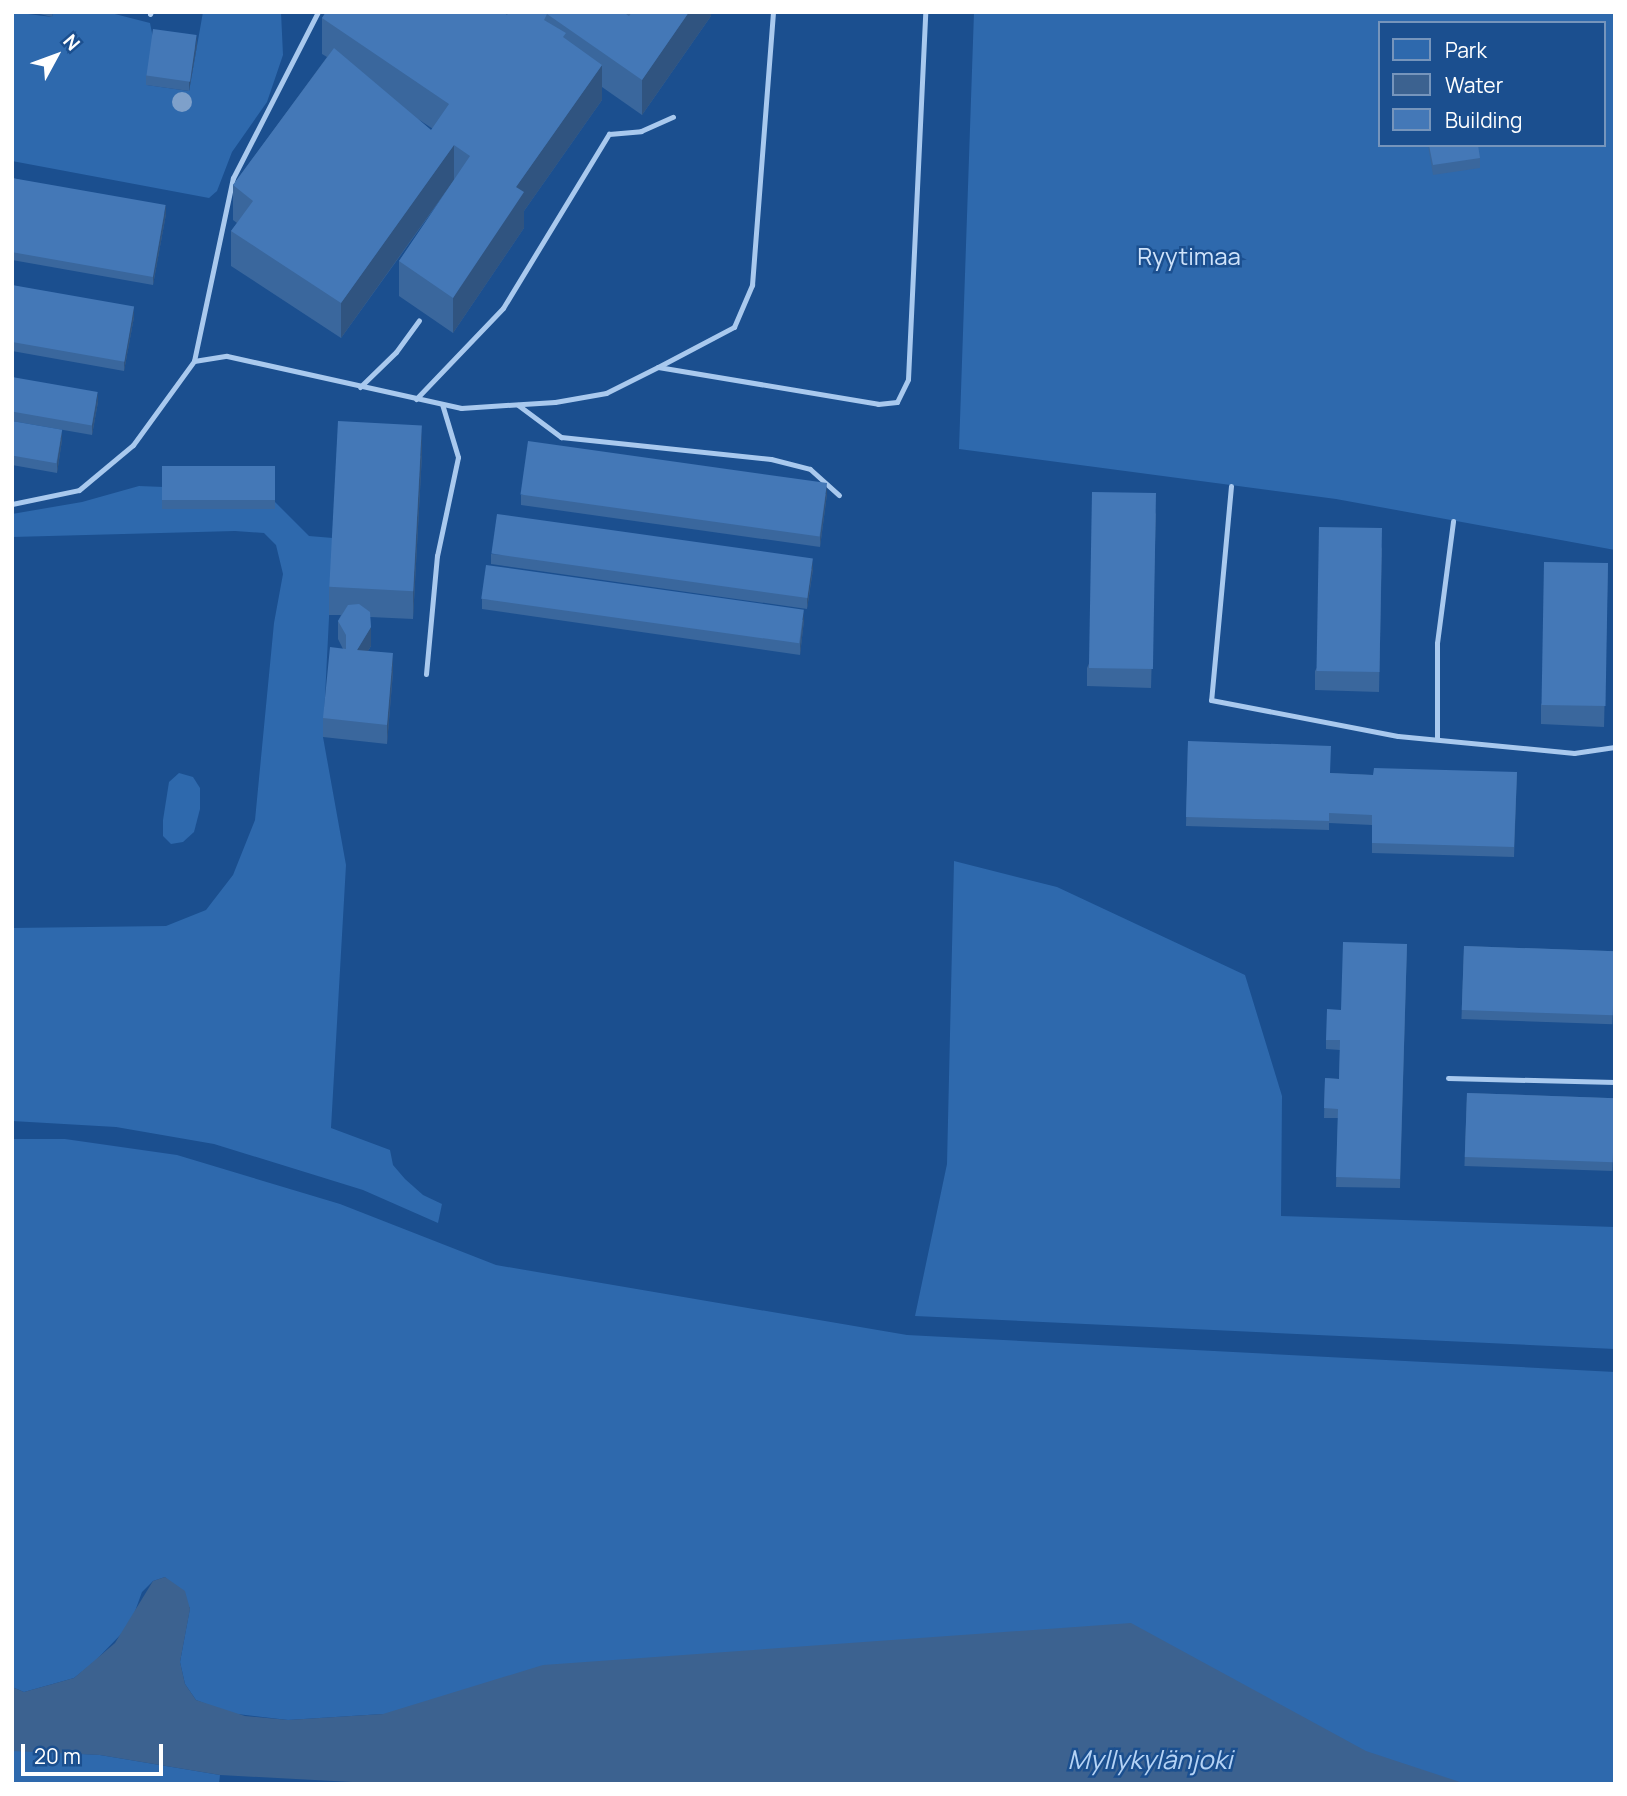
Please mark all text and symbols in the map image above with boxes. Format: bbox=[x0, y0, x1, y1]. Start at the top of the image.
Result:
north arrow bbox=[21, 21, 91, 91]
legend bbox=[1378, 21, 1606, 147]
text: N bbox=[58, 29, 86, 56]
text: Park bbox=[1445, 36, 1487, 64]
text: Water bbox=[1445, 71, 1503, 99]
text: Building bbox=[1445, 106, 1522, 134]
park label: Ryytimaa bbox=[1137, 242, 1241, 270]
scale bar bbox=[24, 1730, 166, 1774]
text: 20 m bbox=[34, 1742, 81, 1770]
water label: Myllykylänjoki bbox=[1068, 1744, 1232, 1776]

